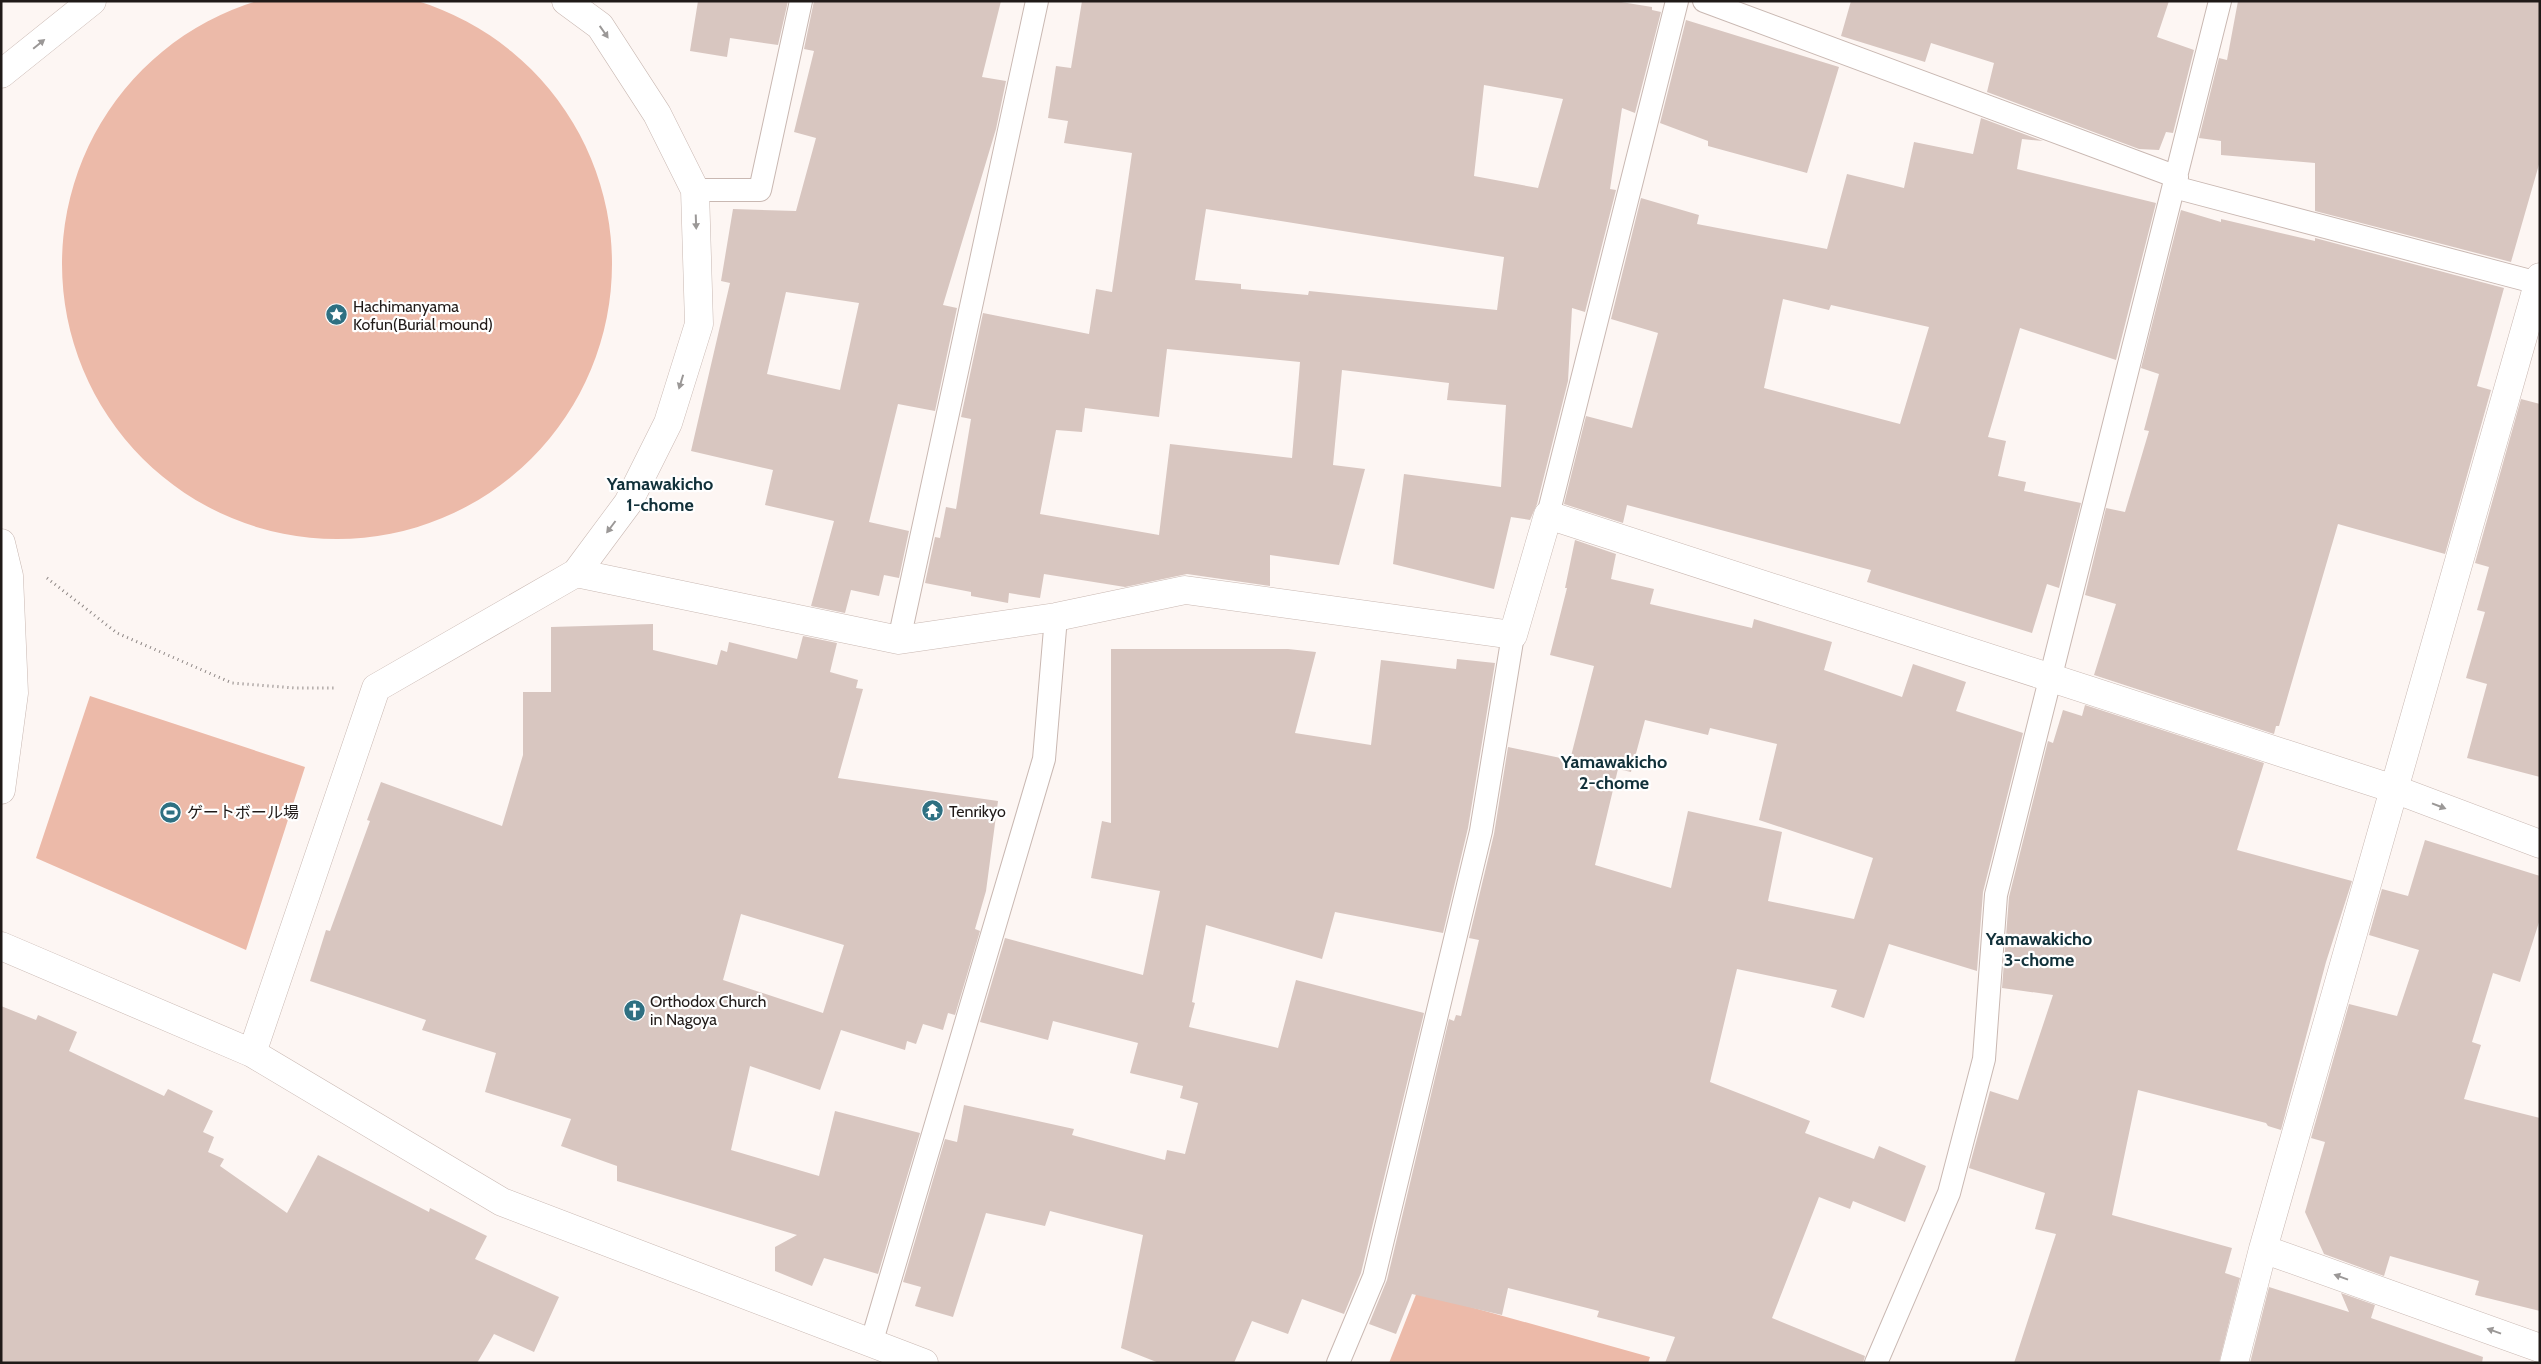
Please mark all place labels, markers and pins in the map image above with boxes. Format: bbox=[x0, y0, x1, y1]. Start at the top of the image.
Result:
place label: Hachimanyama Kofun(Burial mound) bbox=[353, 297, 493, 334]
place icon: Hachimanyama Kofun(Burial mound) bbox=[325, 303, 349, 327]
temple icon: Tenrikyo bbox=[921, 799, 945, 823]
sports icon: ゲートボール場 bbox=[159, 800, 183, 824]
place label: Tenrikyo bbox=[949, 802, 1006, 821]
place label: ゲートボール場 bbox=[187, 803, 299, 822]
place label: Orthodox Church in Nagoya bbox=[650, 992, 766, 1029]
church icon: Orthodox Church in Nagoya bbox=[622, 998, 646, 1022]

